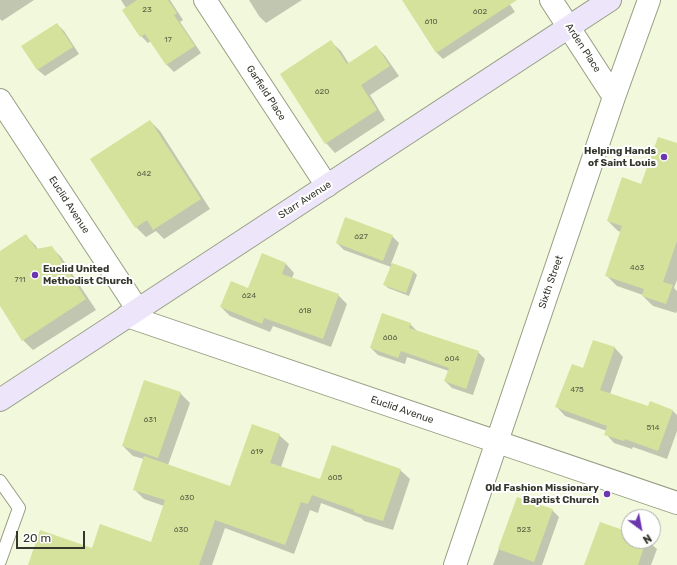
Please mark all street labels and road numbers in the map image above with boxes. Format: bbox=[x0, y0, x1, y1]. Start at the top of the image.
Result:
street label: Arden Place bbox=[563, 21, 603, 75]
street label: Garfield Place bbox=[244, 63, 288, 123]
street label: Euclid Avenue bbox=[46, 174, 92, 236]
street label: Starr Avenue bbox=[276, 178, 334, 222]
street label: Sixth Street bbox=[536, 254, 566, 310]
street label: Euclid Avenue bbox=[369, 394, 435, 426]

